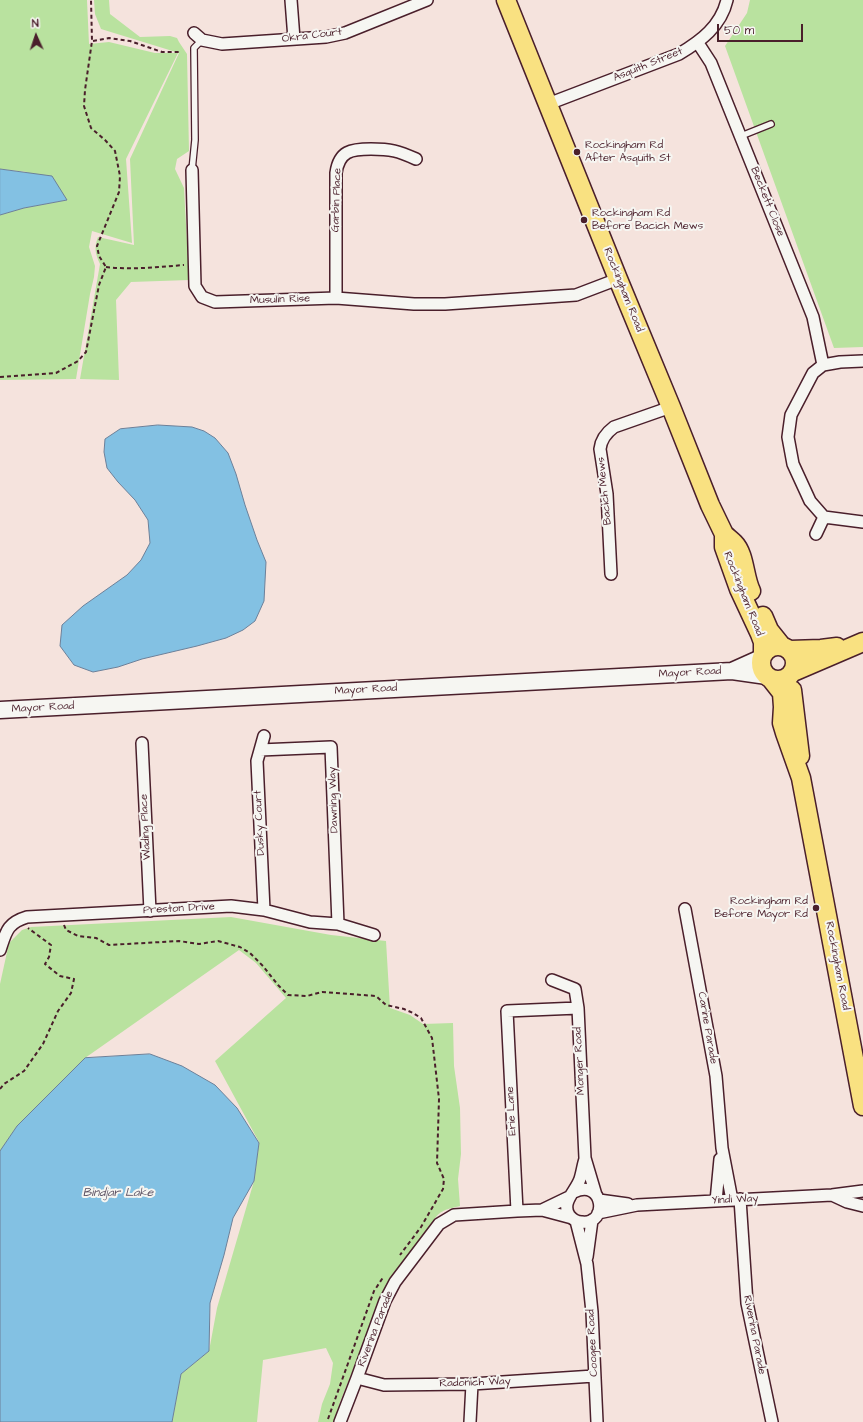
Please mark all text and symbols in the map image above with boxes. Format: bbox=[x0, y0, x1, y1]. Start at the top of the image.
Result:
north arrow bbox=[16, 16, 56, 56]
text: N bbox=[32, 16, 39, 31]
scale bar bbox=[719, 16, 805, 42]
text: 50 m bbox=[724, 22, 754, 39]
street label: Okra Court bbox=[281, 26, 343, 46]
street label: Asquith Street bbox=[611, 45, 685, 85]
place label: Rockingham Rd After Asquith St bbox=[585, 139, 671, 165]
marker: Rockingham Rd After Asquith St bbox=[572, 147, 582, 157]
street label: Beckett Close bbox=[747, 165, 787, 239]
street label: Garbin Place bbox=[329, 168, 345, 232]
place label: Rockingham Rd Before Bacich Mews bbox=[592, 207, 703, 233]
marker: Rockingham Rd Before Bacich Mews bbox=[579, 215, 589, 225]
street label: Rockingham Road bbox=[600, 246, 646, 334]
street label: Musulin Rise bbox=[250, 292, 310, 308]
street label: Bacich Mews bbox=[595, 456, 615, 526]
street label: Rockingham Road bbox=[720, 550, 766, 638]
street label: Mayor Road bbox=[658, 665, 722, 681]
street label: Mayor Road bbox=[334, 682, 398, 698]
street label: Mayor Road bbox=[11, 700, 75, 716]
street label: Dawning Way bbox=[326, 767, 342, 833]
street label: Dusky Court bbox=[252, 790, 268, 856]
street label: Wading Place bbox=[138, 794, 154, 860]
place label: Rockingham Rd Before Mayor Rd bbox=[714, 895, 808, 921]
street label: Preston Drive bbox=[143, 901, 215, 917]
marker: Rockingham Rd Before Mayor Rd bbox=[811, 903, 821, 913]
street label: Rockingham Road bbox=[822, 921, 852, 1011]
street label: Carine Parade bbox=[694, 991, 720, 1065]
street label: Monger Road bbox=[572, 1027, 588, 1095]
street label: Erie Lane bbox=[504, 1086, 520, 1136]
water label: Bindjar Lake bbox=[83, 1186, 153, 1200]
street label: Yindi Way bbox=[711, 1192, 759, 1208]
street label: Riverina Parade bbox=[355, 1289, 397, 1369]
street label: Riverina Parade bbox=[740, 1294, 768, 1376]
street label: Coogee Road bbox=[585, 1309, 601, 1377]
street label: Radonich Way bbox=[439, 1375, 511, 1391]

